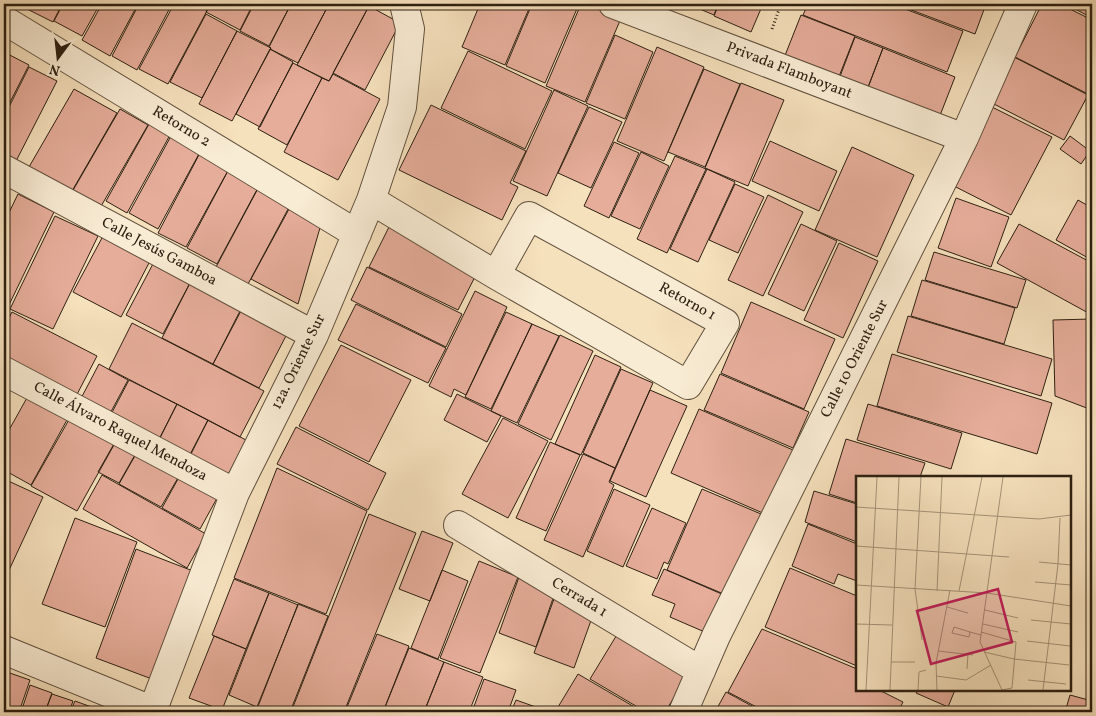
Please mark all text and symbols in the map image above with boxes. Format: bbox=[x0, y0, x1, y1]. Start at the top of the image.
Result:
north arrow bbox=[32, 32, 82, 82]
street label: Privada Flamboyant bbox=[723, 37, 855, 105]
text: N bbox=[48, 59, 62, 80]
street label: Retorno 2 bbox=[148, 101, 214, 153]
street label: Calle Jesús Gamboa bbox=[98, 213, 220, 291]
street label: Retorno 1 bbox=[655, 278, 719, 326]
street label: Calle 10 Oriente Sur bbox=[816, 296, 894, 422]
street label: 12a. Oriente Sur bbox=[267, 311, 331, 413]
street label: Calle Álvaro Raquel Mendoza bbox=[29, 377, 211, 487]
inset map bbox=[856, 476, 1071, 691]
street label: Cerrada 1 bbox=[547, 573, 611, 623]

